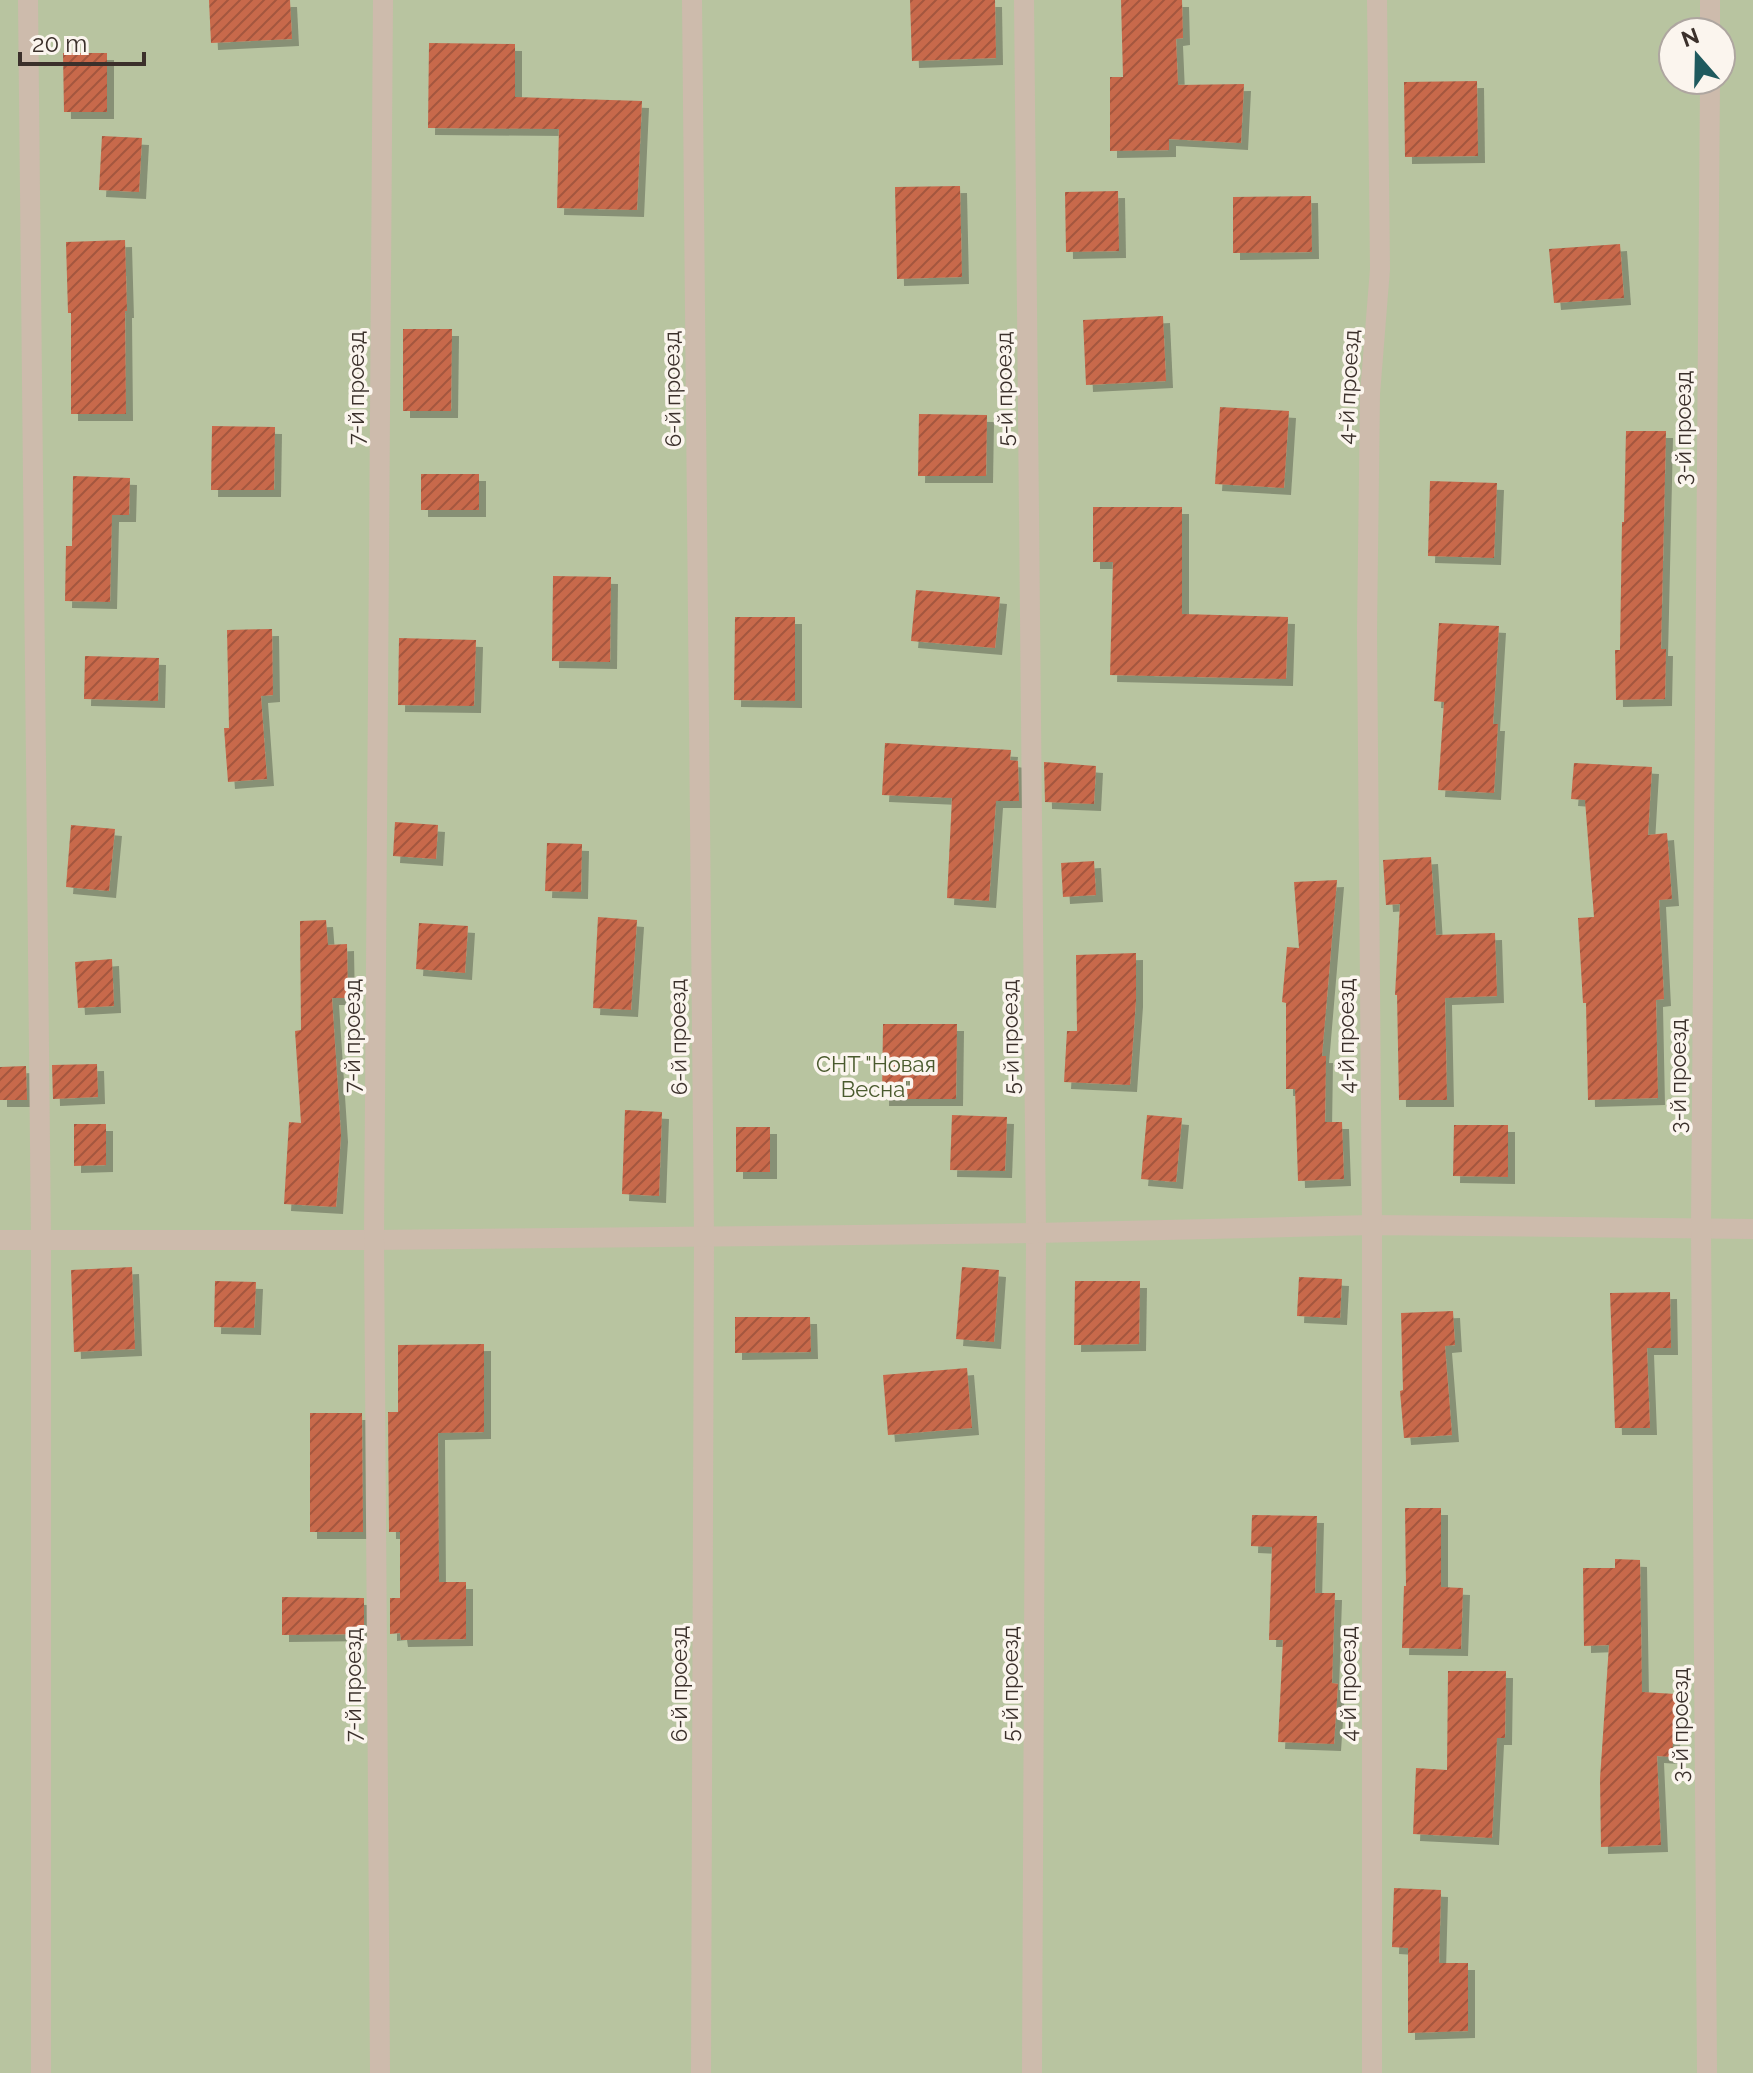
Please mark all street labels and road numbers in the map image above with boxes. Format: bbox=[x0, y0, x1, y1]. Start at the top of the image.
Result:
street label: 4-й проезд bbox=[1332, 329, 1364, 445]
street label: 6-й проезд bbox=[658, 330, 686, 447]
street label: 7-й проезд bbox=[343, 331, 369, 445]
street label: 5-й проезд bbox=[990, 331, 1018, 447]
street label: 3-й проезд bbox=[1670, 370, 1696, 485]
street label: 6-й проезд bbox=[664, 978, 692, 1095]
street label: 4-й проезд bbox=[1333, 978, 1359, 1093]
street label: 7-й проезд bbox=[339, 979, 365, 1093]
street label: 5-й проезд bbox=[996, 979, 1024, 1095]
street label: 3-й проезд bbox=[1665, 1018, 1691, 1133]
street label: 6-й проезд bbox=[666, 1626, 692, 1742]
street label: 5-й проезд bbox=[997, 1626, 1023, 1741]
street label: 4-й проезд bbox=[1335, 1626, 1361, 1741]
street label: 7-й проезд bbox=[340, 1628, 366, 1742]
street label: 3-й проезд bbox=[1667, 1667, 1693, 1782]

